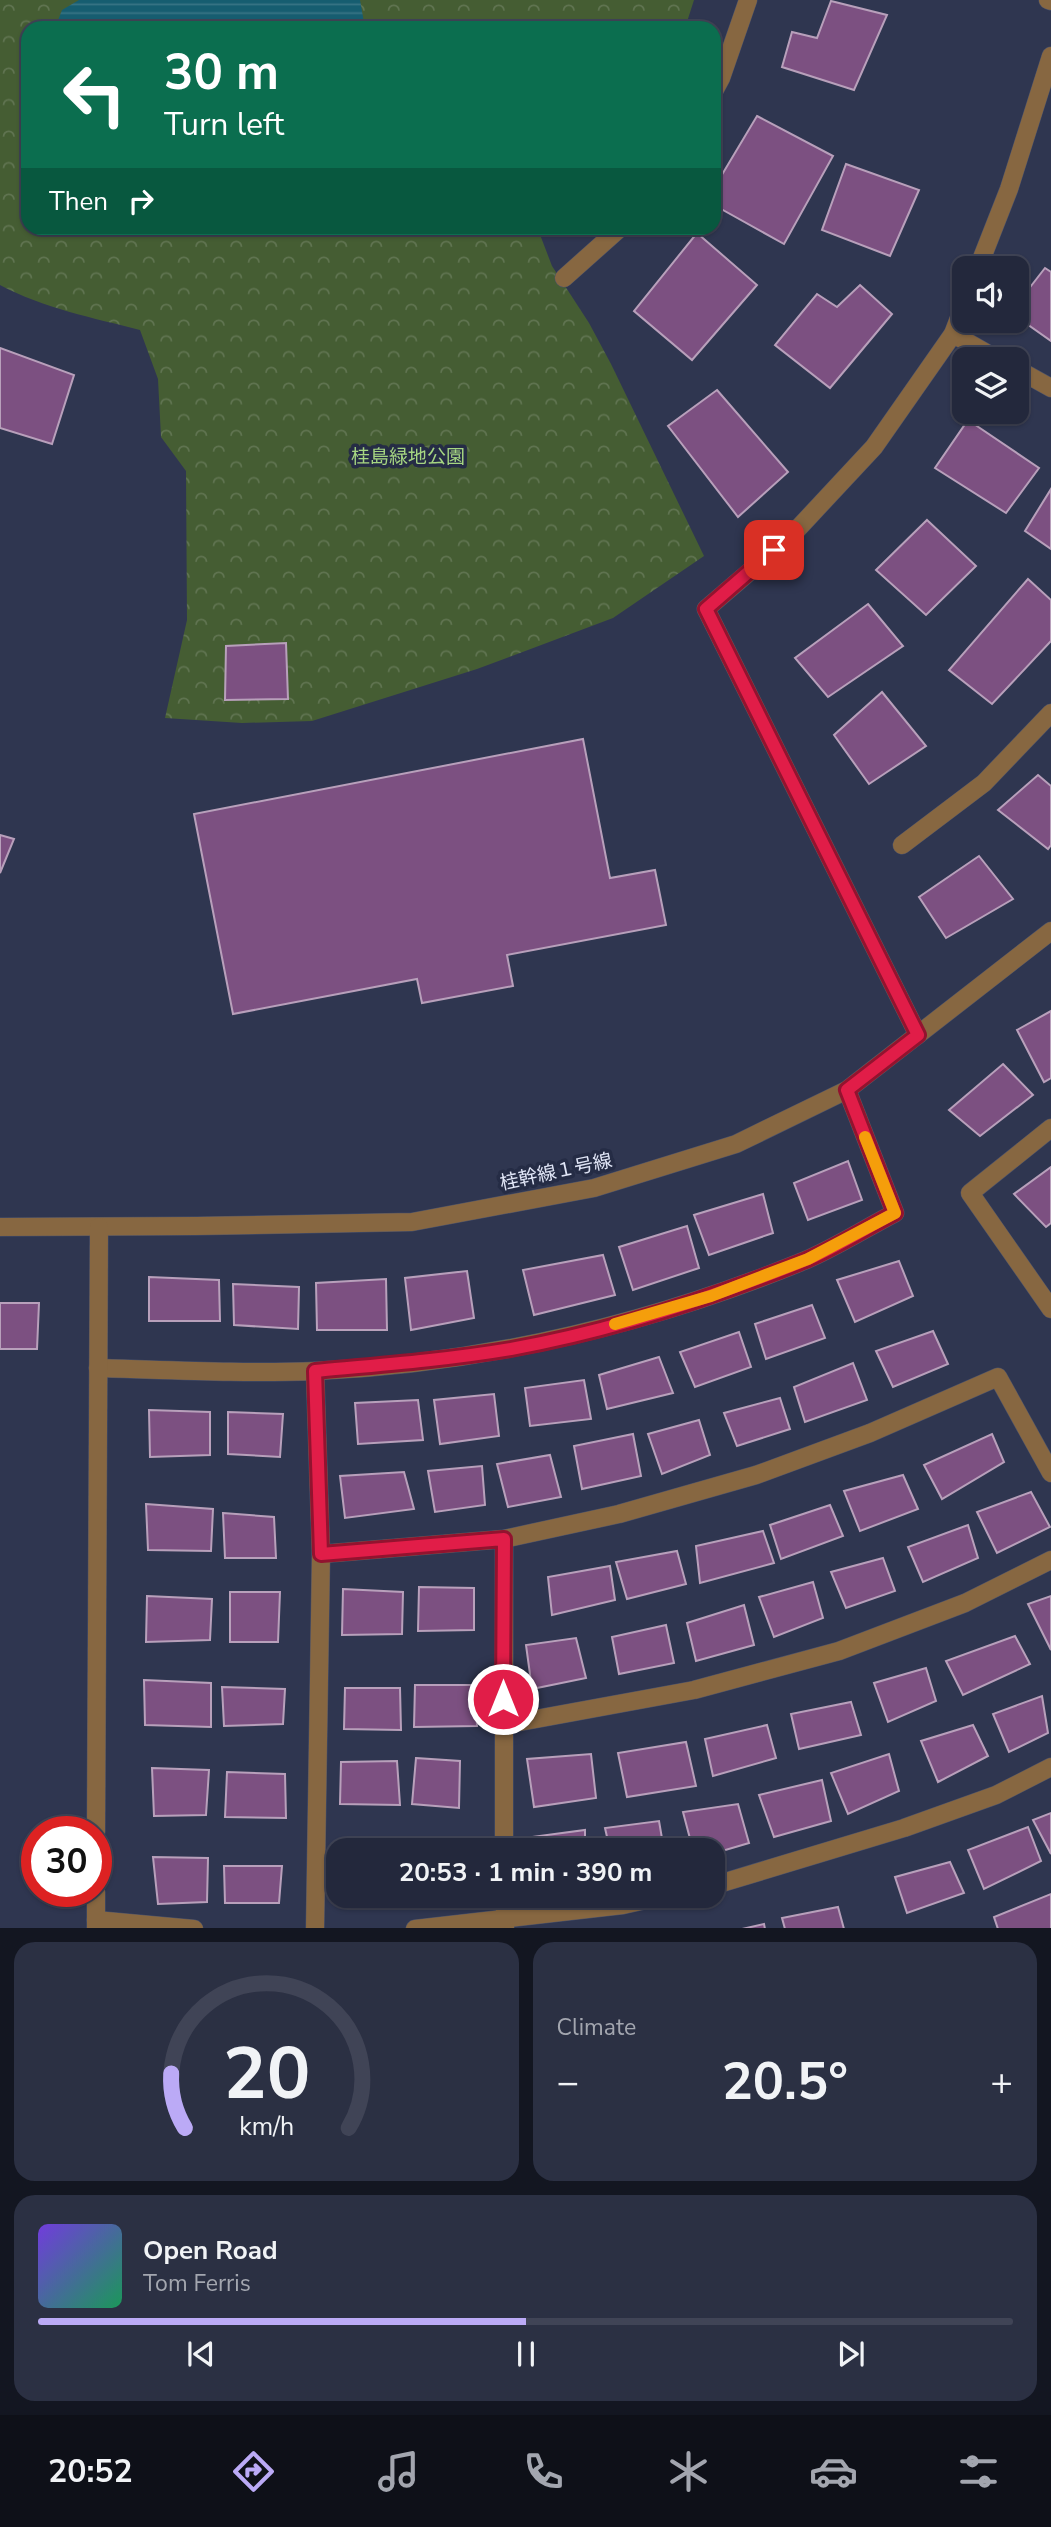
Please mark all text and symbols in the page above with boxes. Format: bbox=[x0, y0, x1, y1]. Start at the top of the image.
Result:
text: 30 m bbox=[164, 39, 279, 106]
icon: left bbox=[49, 49, 140, 140]
text: Turn left bbox=[164, 103, 284, 146]
icon: right bbox=[122, 182, 160, 220]
text: Then bbox=[49, 184, 108, 219]
map controls bbox=[952, 256, 1029, 424]
button: sound bbox=[952, 256, 1029, 333]
button: layers bbox=[952, 347, 1029, 424]
park label: 桂島緑地公園 bbox=[351, 444, 465, 470]
pin bbox=[744, 520, 804, 580]
icon: arrive bbox=[755, 531, 793, 569]
street label: 桂幹線１号線 bbox=[498, 1147, 614, 1197]
position arrow bbox=[466, 1662, 540, 1736]
speed limit sign: 30 bbox=[21, 1816, 112, 1907]
text: 20:53 · 1 min · 390 m bbox=[399, 1855, 652, 1890]
text: Climate bbox=[557, 2012, 636, 2043]
text: 20 bbox=[223, 2024, 310, 2124]
text: 20.5° bbox=[722, 2046, 848, 2117]
text: − bbox=[557, 2057, 579, 2108]
text: + bbox=[990, 2057, 1013, 2108]
text: km/h bbox=[239, 2109, 294, 2143]
text: Open Road bbox=[143, 2233, 278, 2268]
text: Tom Ferris bbox=[143, 2268, 251, 2299]
icon: previous bbox=[182, 2335, 220, 2373]
icon: pause bbox=[507, 2335, 545, 2373]
icon: next bbox=[832, 2335, 870, 2373]
icon: directions bbox=[229, 2447, 278, 2496]
icon: music bbox=[374, 2447, 423, 2496]
icon: phone bbox=[519, 2447, 568, 2496]
icon: climate bbox=[664, 2447, 713, 2496]
icon: car bbox=[809, 2447, 858, 2496]
icon: filters bbox=[954, 2447, 1003, 2496]
text: 20:52 bbox=[48, 2450, 133, 2493]

